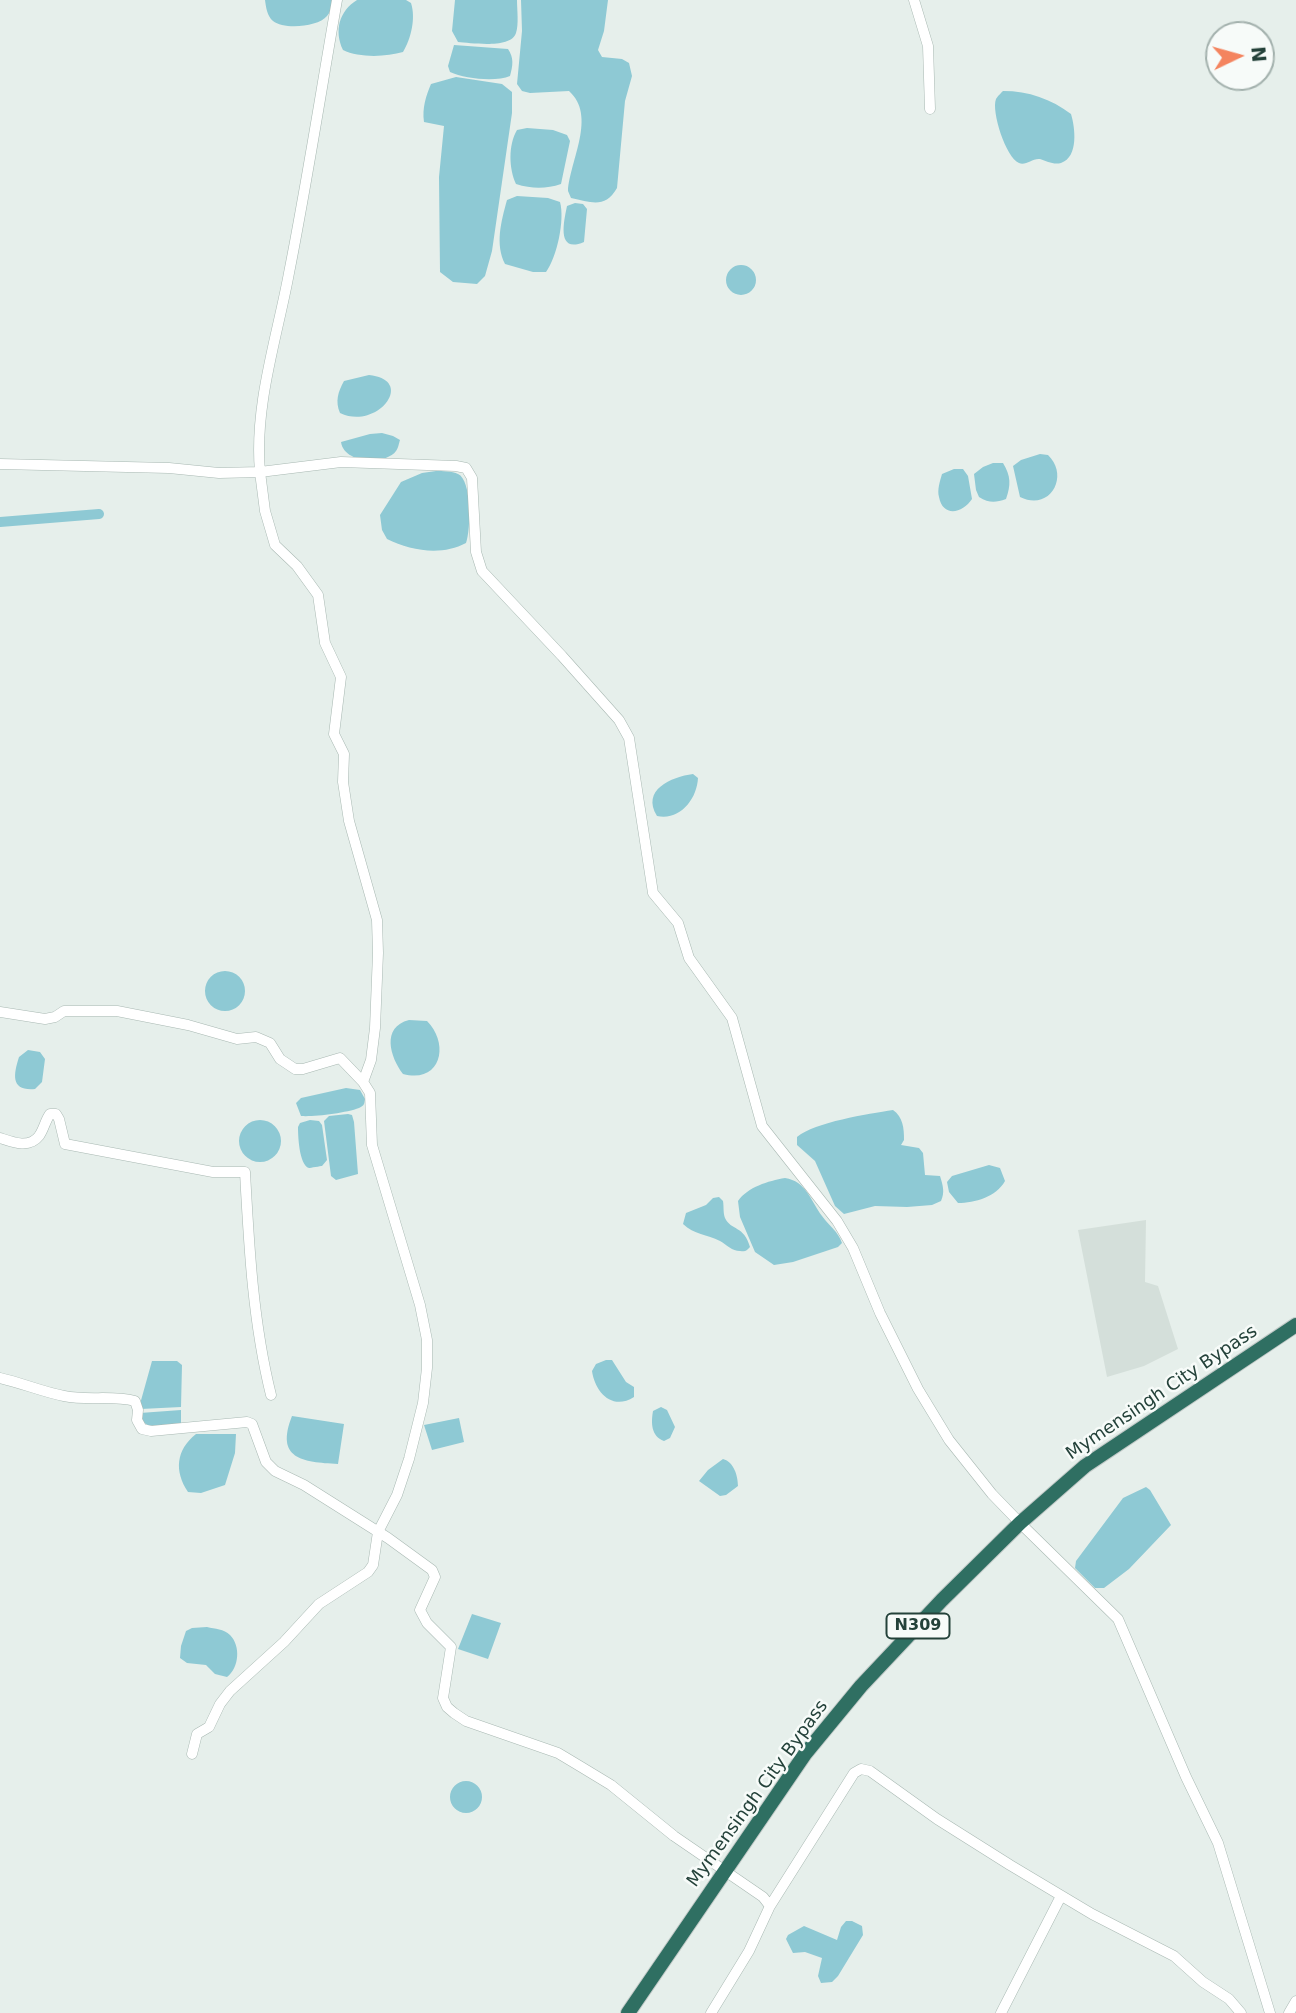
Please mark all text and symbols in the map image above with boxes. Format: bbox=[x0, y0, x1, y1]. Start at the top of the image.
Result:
north arrow bbox=[1205, 21, 1275, 91]
text: N bbox=[1247, 45, 1271, 63]
street label: Mymensingh City Bypass bbox=[1062, 1321, 1262, 1465]
road number: N309 bbox=[886, 1614, 950, 1638]
street label: Mymensingh City Bypass bbox=[683, 1696, 833, 1892]

